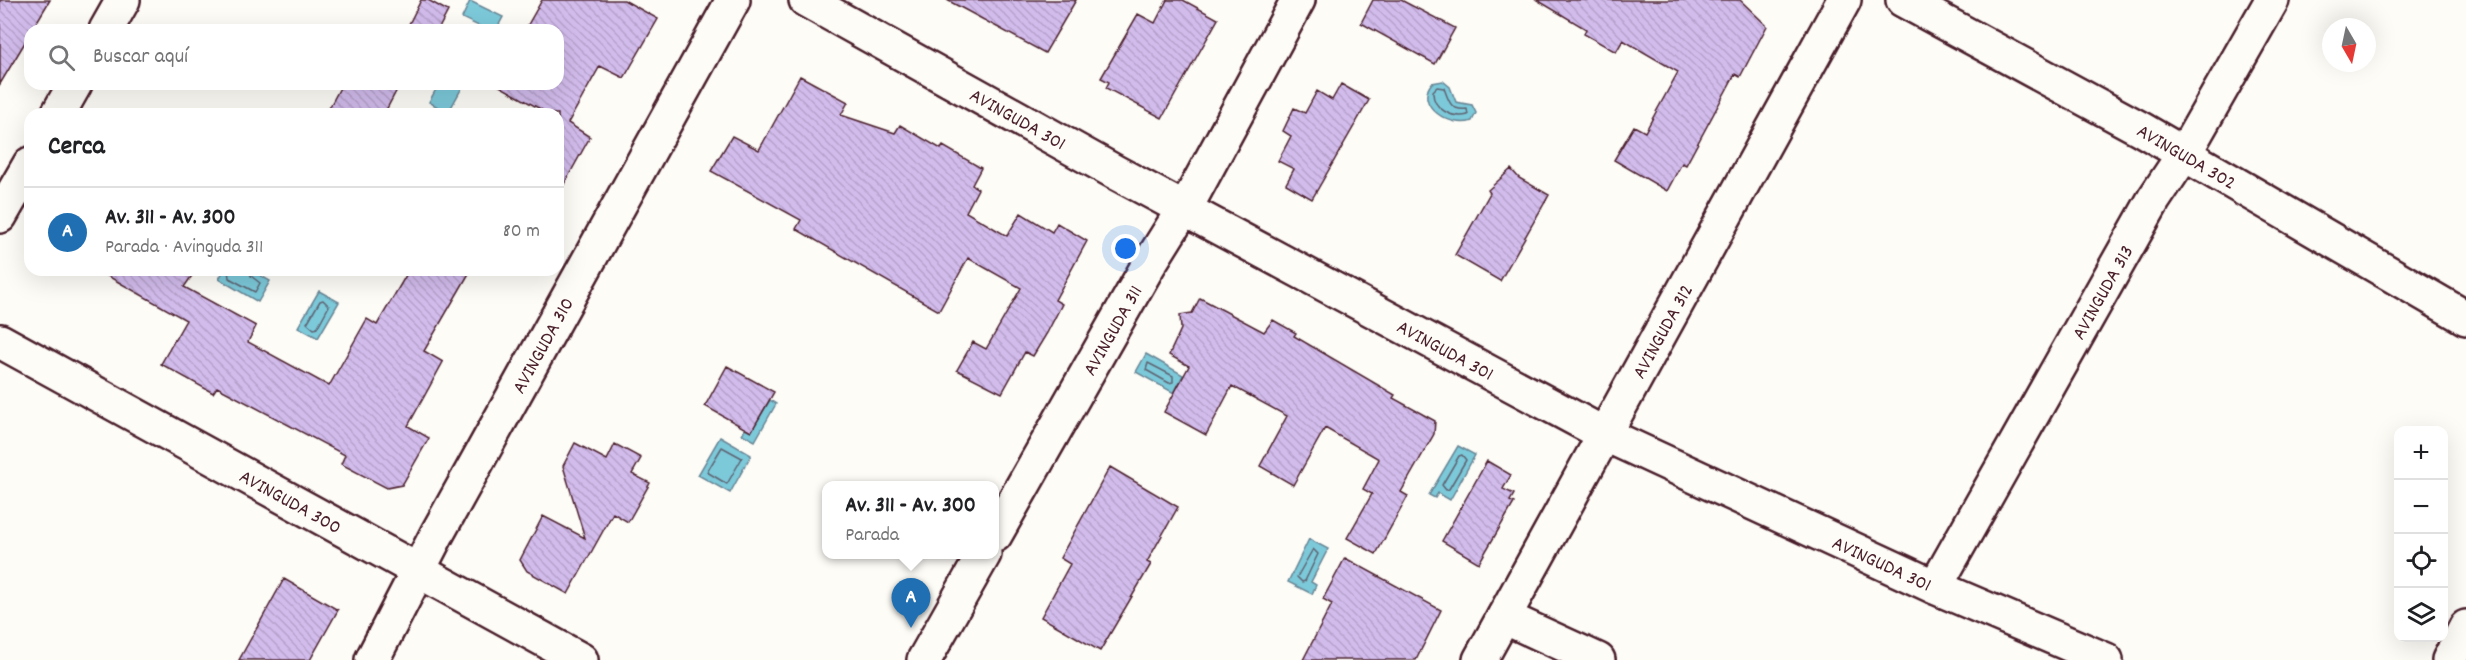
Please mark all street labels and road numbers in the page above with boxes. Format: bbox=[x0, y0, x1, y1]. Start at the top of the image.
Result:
street label: AVINGUDA 301 bbox=[964, 83, 1070, 159]
street label: AVINGUDA 302 bbox=[2131, 118, 2240, 198]
street label: AVINGUDA 313 bbox=[2066, 241, 2142, 346]
street label: AVINGUDA 312 bbox=[1627, 280, 1702, 385]
street label: AVINGUDA 311 bbox=[1077, 281, 1151, 382]
street label: AVINGUDA 310 bbox=[506, 293, 582, 400]
street label: AVINGUDA 301 bbox=[1391, 314, 1498, 389]
street label: AVINGUDA 300 bbox=[233, 464, 346, 543]
street label: AVINGUDA 301 bbox=[1827, 530, 1935, 600]

